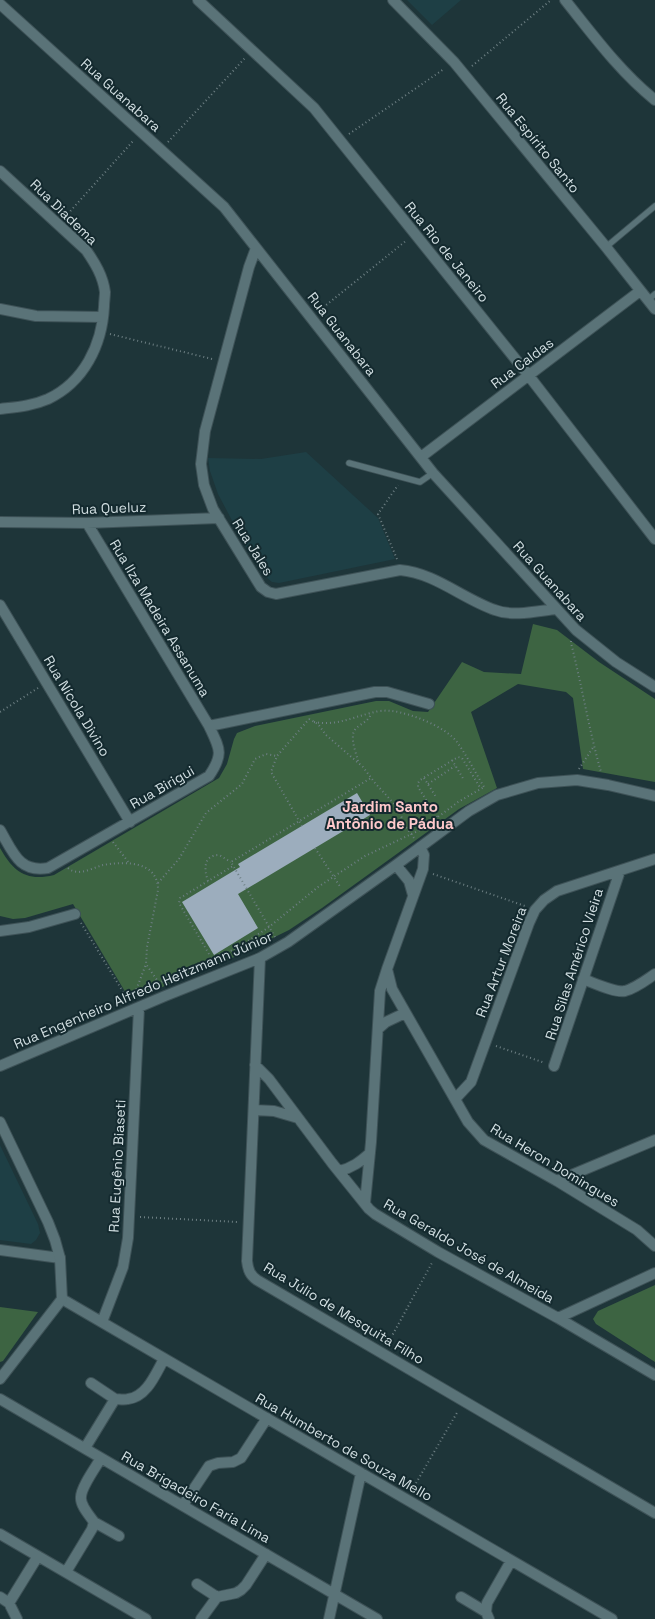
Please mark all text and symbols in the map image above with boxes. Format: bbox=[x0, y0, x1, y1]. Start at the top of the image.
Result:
street label: Rua Guanabara bbox=[77, 54, 165, 136]
street label: Rua Espírito Santo bbox=[492, 89, 584, 197]
street label: Rua Diadema bbox=[26, 175, 102, 249]
street label: Rua Rio de Janeiro bbox=[401, 198, 493, 306]
street label: Rua Guanabara bbox=[304, 288, 380, 380]
street label: Rua Caldas bbox=[487, 334, 557, 392]
street label: Rua Queluz bbox=[71, 498, 147, 518]
street label: Rua Jales bbox=[228, 515, 278, 579]
street label: Rua Ilza Madeira Assanuma bbox=[106, 536, 214, 700]
street label: Rua Guanabara bbox=[509, 537, 591, 625]
street label: Rua Nícola Divino bbox=[40, 652, 114, 760]
street label: Rua Birigui bbox=[127, 761, 197, 813]
district label: Jardim Santo Antônio de Pádua bbox=[326, 797, 454, 833]
street label: Rua Silas Américo Vieira bbox=[541, 886, 607, 1042]
street label: Rua Artur Moreira bbox=[472, 904, 530, 1020]
street label: Rua Engenheiro Alfredo Heitzmann Júnior bbox=[11, 927, 275, 1053]
street label: Rua Eugênio Biaseti bbox=[105, 1099, 129, 1233]
street label: Rua Heron Domingues bbox=[487, 1119, 623, 1211]
street label: Rua Geraldo José de Almeida bbox=[380, 1195, 558, 1307]
street label: Rua Júlio de Mesquita Filho bbox=[260, 1258, 428, 1368]
street label: Rua Humberto de Souza Mello bbox=[252, 1389, 436, 1505]
street label: Rua Brigadeiro Faria Lima bbox=[118, 1447, 274, 1547]

